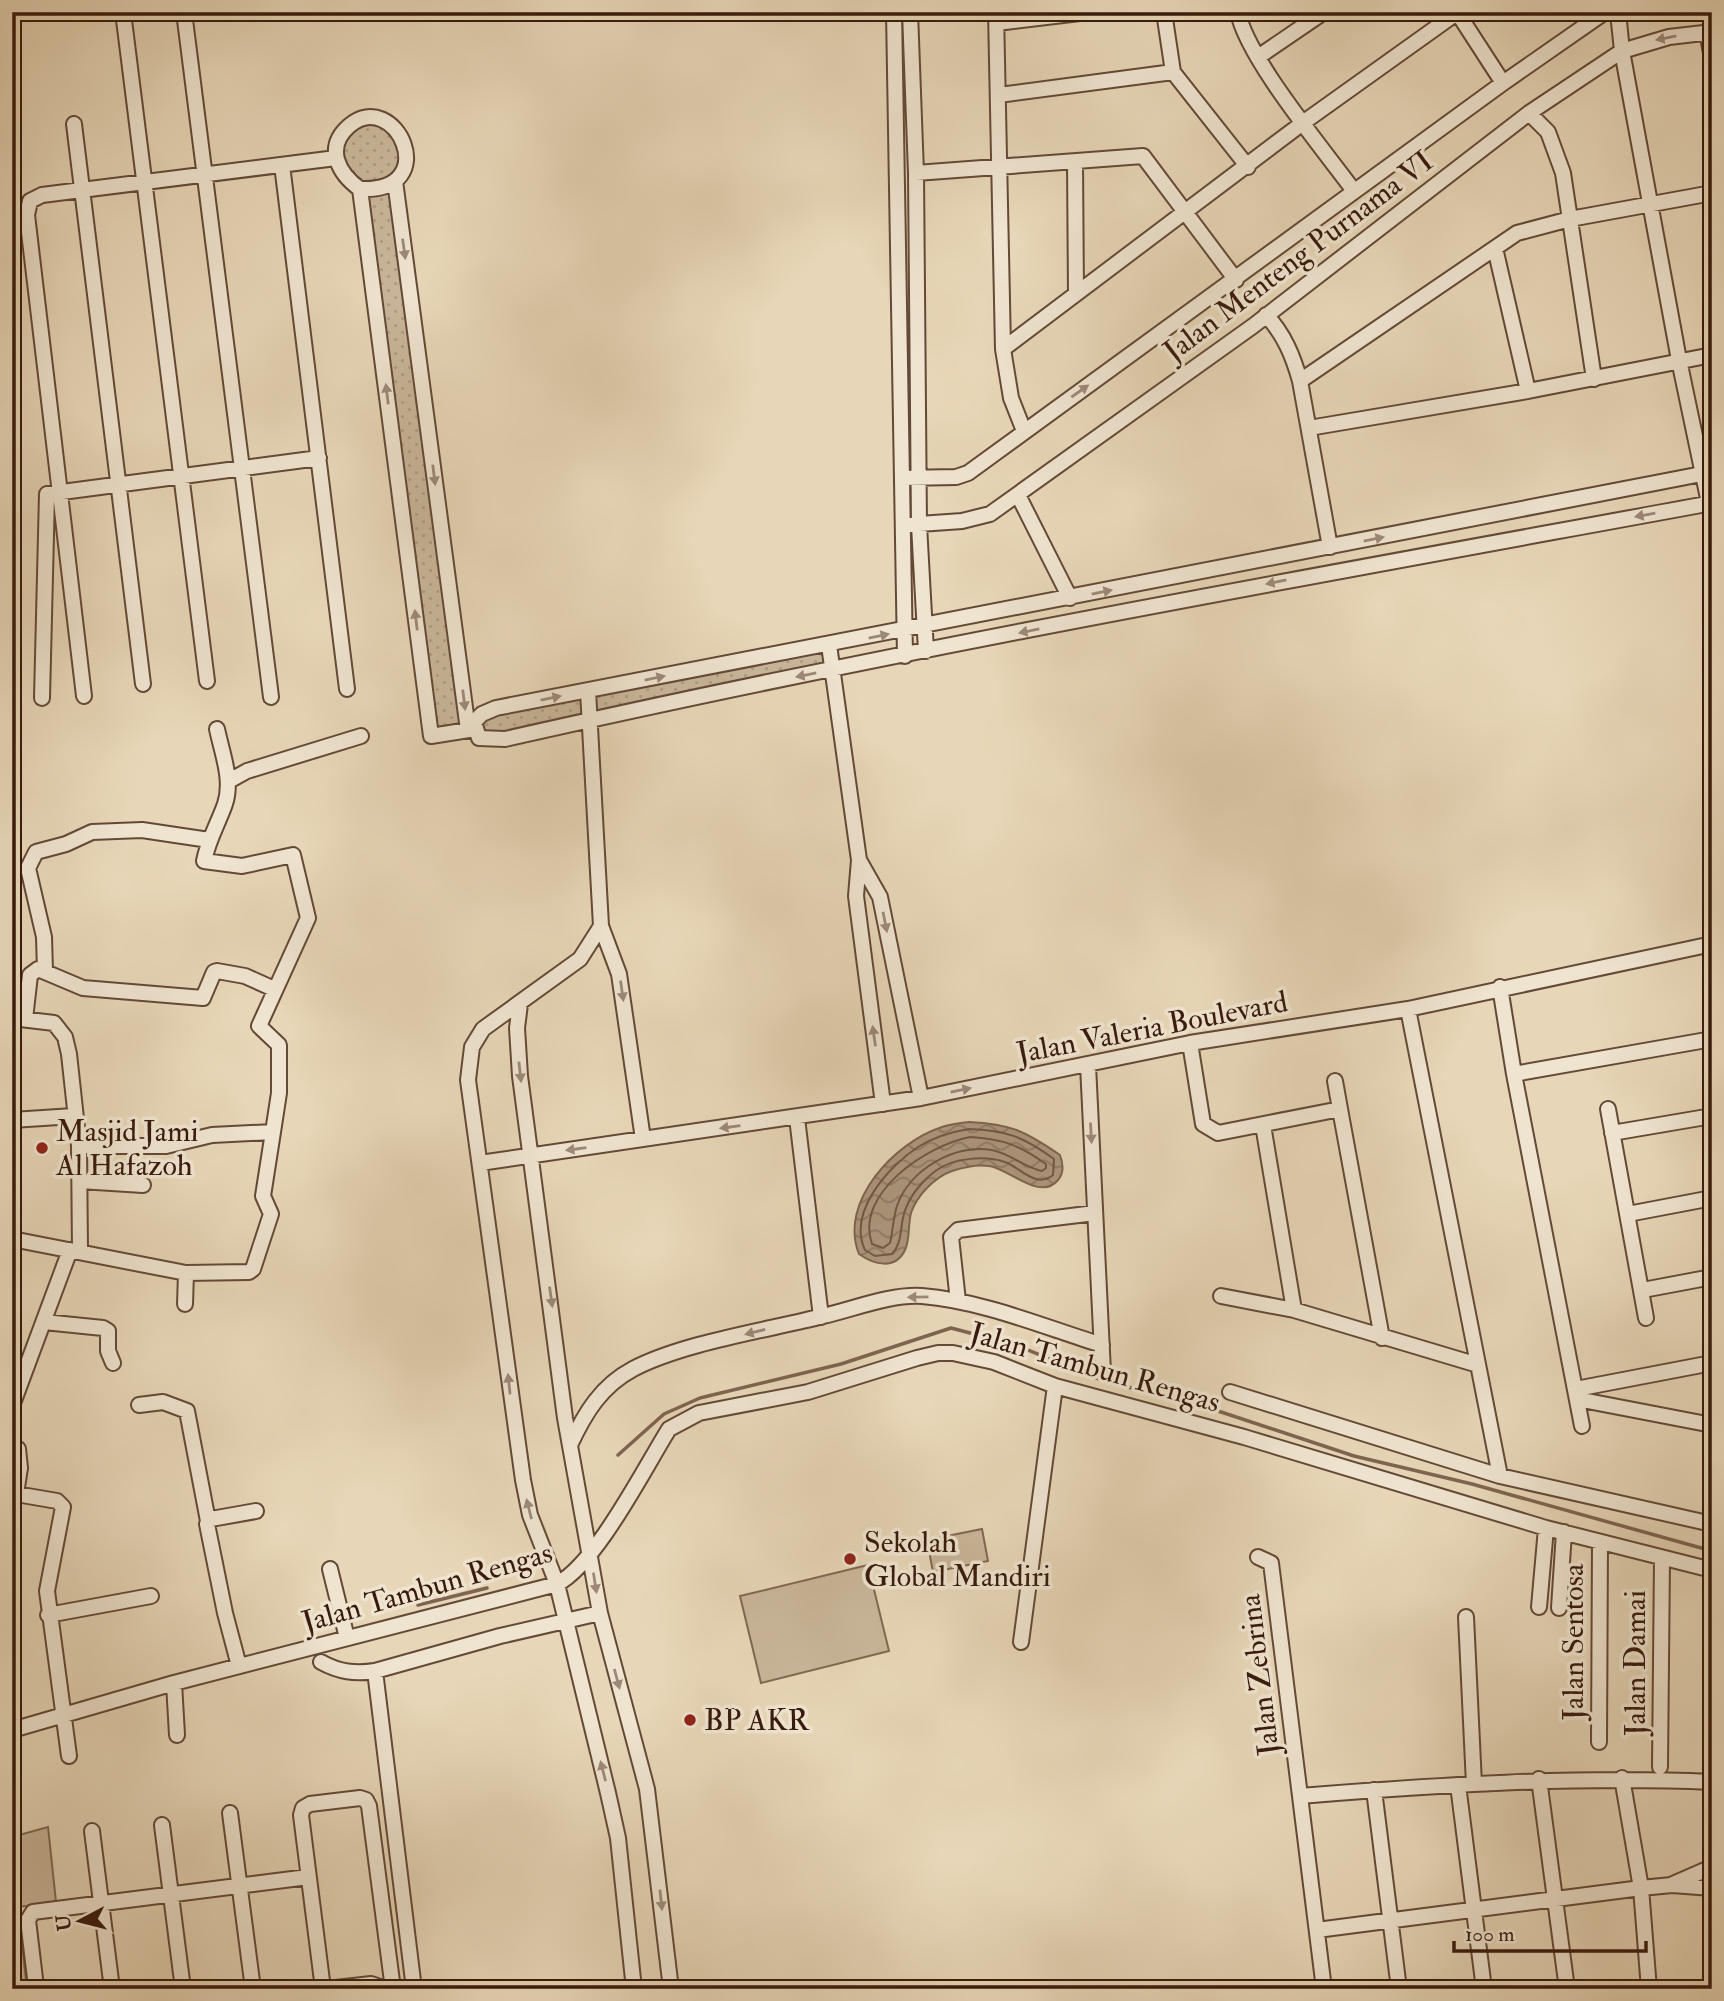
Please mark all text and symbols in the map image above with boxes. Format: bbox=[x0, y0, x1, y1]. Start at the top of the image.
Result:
one-way arrow bbox=[1655, 33, 1677, 44]
street label: Jalan Menteng Purnama VI bbox=[1155, 143, 1440, 370]
one-way arrow bbox=[399, 238, 410, 260]
one-way arrow bbox=[381, 383, 392, 405]
one-way arrow bbox=[1071, 384, 1089, 398]
one-way arrow bbox=[429, 464, 440, 486]
one-way arrow bbox=[1634, 510, 1656, 521]
one-way arrow bbox=[1363, 533, 1385, 544]
one-way arrow bbox=[1265, 577, 1287, 588]
one-way arrow bbox=[1091, 586, 1113, 597]
one-way arrow bbox=[410, 609, 421, 631]
one-way arrow bbox=[1018, 626, 1040, 637]
one-way arrow bbox=[868, 630, 890, 641]
one-way arrow bbox=[795, 670, 817, 681]
one-way arrow bbox=[645, 672, 667, 683]
one-way arrow bbox=[459, 689, 470, 711]
one-way arrow bbox=[540, 692, 562, 703]
one-way arrow bbox=[880, 911, 891, 933]
one-way arrow bbox=[616, 980, 627, 1002]
street label: Jalan Valeria Boulevard bbox=[1013, 983, 1291, 1072]
one-way arrow bbox=[869, 1025, 880, 1047]
one-way arrow bbox=[515, 1061, 526, 1083]
one-way arrow bbox=[950, 1084, 972, 1095]
place label: Masjid Jami Al Hafazoh bbox=[55, 1113, 198, 1184]
one-way arrow bbox=[719, 1122, 741, 1133]
one-way arrow bbox=[1086, 1122, 1097, 1144]
marker: Masjid Jami Al Hafazoh bbox=[34, 1140, 50, 1156]
one-way arrow bbox=[565, 1144, 587, 1155]
one-way arrow bbox=[545, 1286, 556, 1308]
one-way arrow bbox=[907, 1292, 929, 1303]
street label: Jalan Tambun Rengas bbox=[965, 1314, 1224, 1421]
one-way arrow bbox=[744, 1327, 766, 1338]
one-way arrow bbox=[503, 1373, 514, 1395]
one-way arrow bbox=[523, 1498, 534, 1520]
place label: Sekolah Global Mandiri bbox=[864, 1524, 1051, 1595]
street label: Jalan Tambun Rengas bbox=[297, 1534, 557, 1641]
marker: Sekolah Global Mandiri bbox=[842, 1551, 858, 1567]
street label: Jalan Sentosa bbox=[1555, 1563, 1592, 1721]
one-way arrow bbox=[590, 1572, 601, 1594]
street label: Jalan Damai bbox=[1617, 1590, 1654, 1737]
street label: Jalan Zebrina bbox=[1231, 1592, 1288, 1759]
one-way arrow bbox=[612, 1668, 623, 1690]
place label: BP AKR bbox=[704, 1702, 811, 1739]
marker: BP AKR bbox=[682, 1712, 698, 1728]
one-way arrow bbox=[597, 1760, 608, 1782]
north arrow bbox=[46, 1885, 116, 1955]
one-way arrow bbox=[656, 1890, 667, 1912]
scale bar bbox=[1454, 1910, 1647, 1954]
text: U bbox=[51, 1914, 77, 1932]
text: 100 m bbox=[1465, 1921, 1515, 1948]

